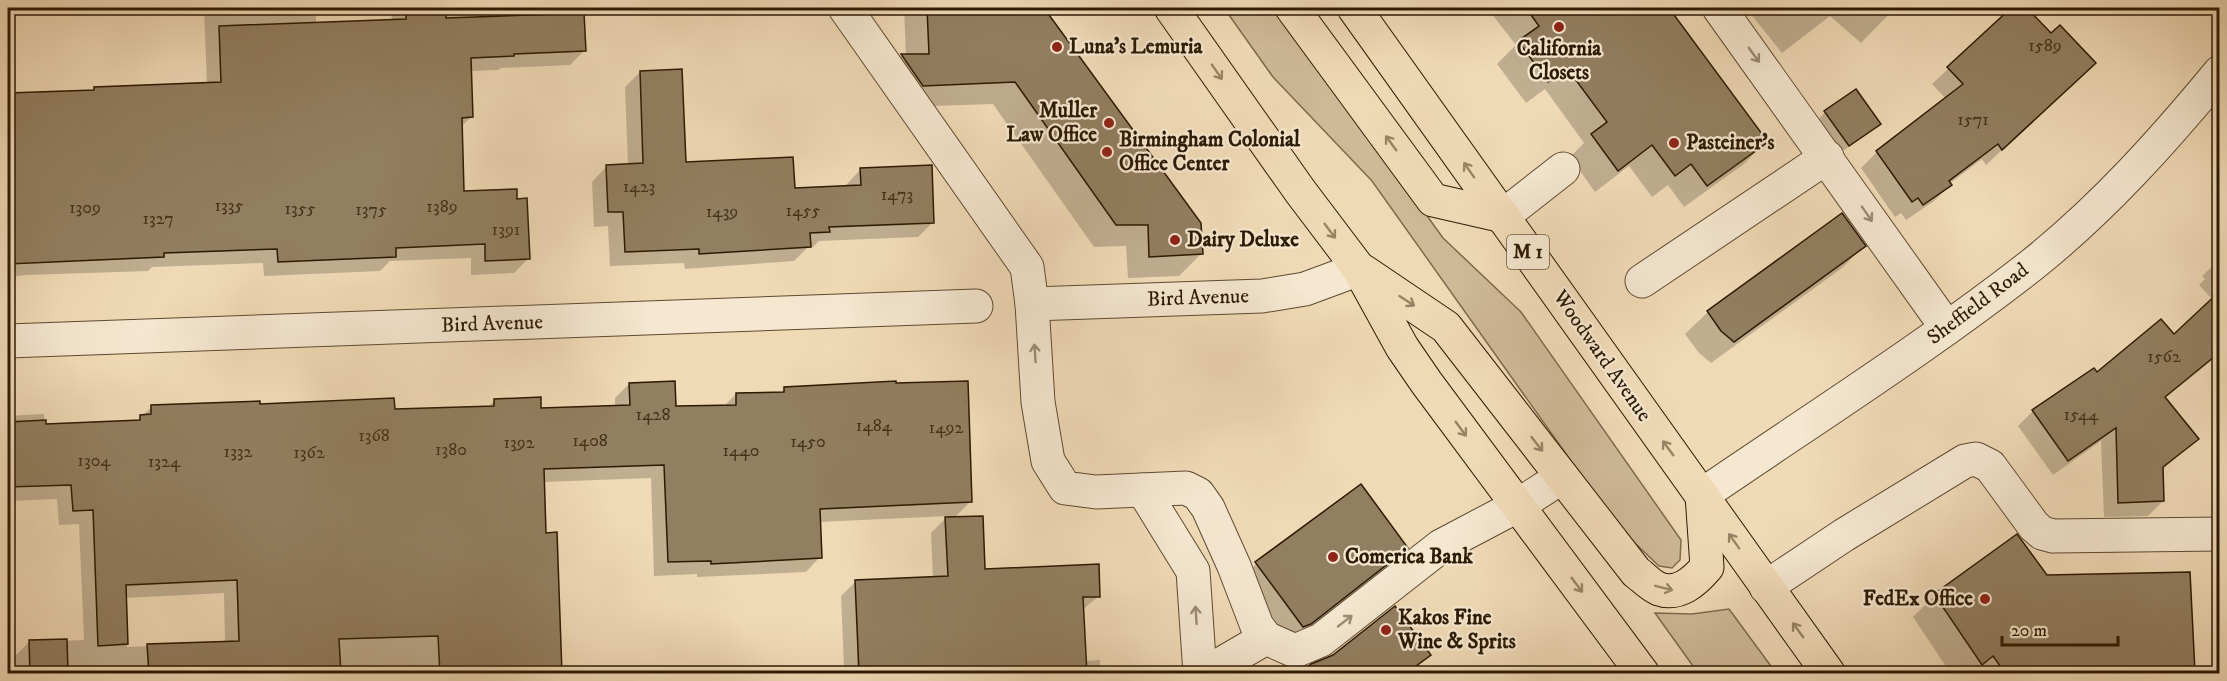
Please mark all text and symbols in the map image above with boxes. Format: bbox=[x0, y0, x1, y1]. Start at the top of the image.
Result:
marker: California Closets bbox=[1552, 20, 1566, 34]
place label: Luna's Lemuria bbox=[1069, 34, 1203, 60]
house number: 1589 bbox=[2028, 35, 2062, 57]
place label: California Closets bbox=[1517, 36, 1602, 86]
marker: Luna's Lemuria bbox=[1050, 40, 1064, 54]
one-way arrow bbox=[1747, 47, 1760, 63]
one-way arrow bbox=[1210, 64, 1223, 80]
place label: Muller Law Office bbox=[1006, 98, 1098, 148]
house number: 1571 bbox=[1957, 109, 1989, 131]
marker: Muller Law Office bbox=[1102, 116, 1116, 130]
place label: Birmingham Colonial Office Center bbox=[1119, 127, 1301, 177]
place label: Pasteiner's bbox=[1686, 130, 1774, 156]
one-way arrow bbox=[1385, 135, 1397, 151]
marker: Pasteiner's bbox=[1667, 136, 1681, 150]
marker: Birmingham Colonial Office Center bbox=[1100, 145, 1114, 159]
one-way arrow bbox=[1463, 162, 1475, 178]
house number: 1423 bbox=[623, 176, 655, 198]
house number: 1473 bbox=[881, 184, 913, 206]
house number: 1335 bbox=[215, 195, 244, 217]
house number: 1389 bbox=[426, 196, 458, 218]
house number: 1309 bbox=[69, 197, 101, 219]
house number: 1355 bbox=[284, 198, 316, 220]
house number: 1375 bbox=[355, 199, 387, 221]
house number: 1455 bbox=[786, 200, 820, 222]
house number: 1439 bbox=[706, 201, 738, 223]
one-way arrow bbox=[1861, 205, 1873, 221]
house number: 1327 bbox=[142, 208, 174, 230]
house number: 1391 bbox=[492, 219, 520, 241]
one-way arrow bbox=[1324, 222, 1337, 238]
place label: Dairy Deluxe bbox=[1187, 227, 1299, 253]
marker: Dairy Deluxe bbox=[1168, 233, 1182, 247]
road number: M 1 bbox=[1507, 235, 1549, 269]
street label: Sheffield Road bbox=[1922, 257, 2034, 351]
street label: Bird Avenue bbox=[1147, 283, 1250, 313]
street label: Woodward Avenue bbox=[1546, 284, 1657, 427]
one-way arrow bbox=[1399, 295, 1415, 307]
street label: Bird Avenue bbox=[441, 309, 544, 339]
one-way arrow bbox=[1029, 343, 1040, 363]
house number: 1562 bbox=[2147, 346, 2181, 368]
house number: 1428 bbox=[636, 404, 670, 426]
house number: 1544 bbox=[2063, 404, 2099, 426]
house number: 1484 bbox=[856, 415, 893, 437]
house number: 1492 bbox=[929, 417, 964, 439]
one-way arrow bbox=[1454, 421, 1467, 437]
house number: 1368 bbox=[358, 425, 390, 447]
house number: 1408 bbox=[572, 430, 608, 452]
house number: 1450 bbox=[790, 431, 826, 453]
house number: 1392 bbox=[503, 432, 535, 454]
one-way arrow bbox=[1530, 436, 1543, 452]
house number: 1380 bbox=[435, 439, 467, 461]
house number: 1440 bbox=[722, 440, 760, 462]
house number: 1332 bbox=[224, 441, 253, 463]
one-way arrow bbox=[1662, 441, 1674, 457]
house number: 1362 bbox=[293, 442, 325, 464]
house number: 1304 bbox=[77, 450, 111, 472]
house number: 1324 bbox=[148, 451, 181, 473]
one-way arrow bbox=[1728, 534, 1740, 550]
place label: Comerica Bank bbox=[1345, 544, 1473, 570]
marker: Comerica Bank bbox=[1326, 550, 1340, 564]
one-way arrow bbox=[1571, 577, 1583, 593]
one-way arrow bbox=[1654, 583, 1673, 595]
place label: FedEx Office bbox=[1863, 586, 1973, 612]
marker: FedEx Office bbox=[1978, 592, 1992, 606]
place label: Kakos Fine Wine & Sprits bbox=[1397, 605, 1516, 655]
one-way arrow bbox=[1190, 606, 1201, 626]
scale bar bbox=[2002, 609, 2118, 647]
one-way arrow bbox=[1337, 615, 1353, 628]
text: 20 m bbox=[2011, 620, 2047, 642]
marker: Kakos Fine Wine & Sprits bbox=[1379, 623, 1393, 637]
one-way arrow bbox=[1792, 623, 1804, 639]

